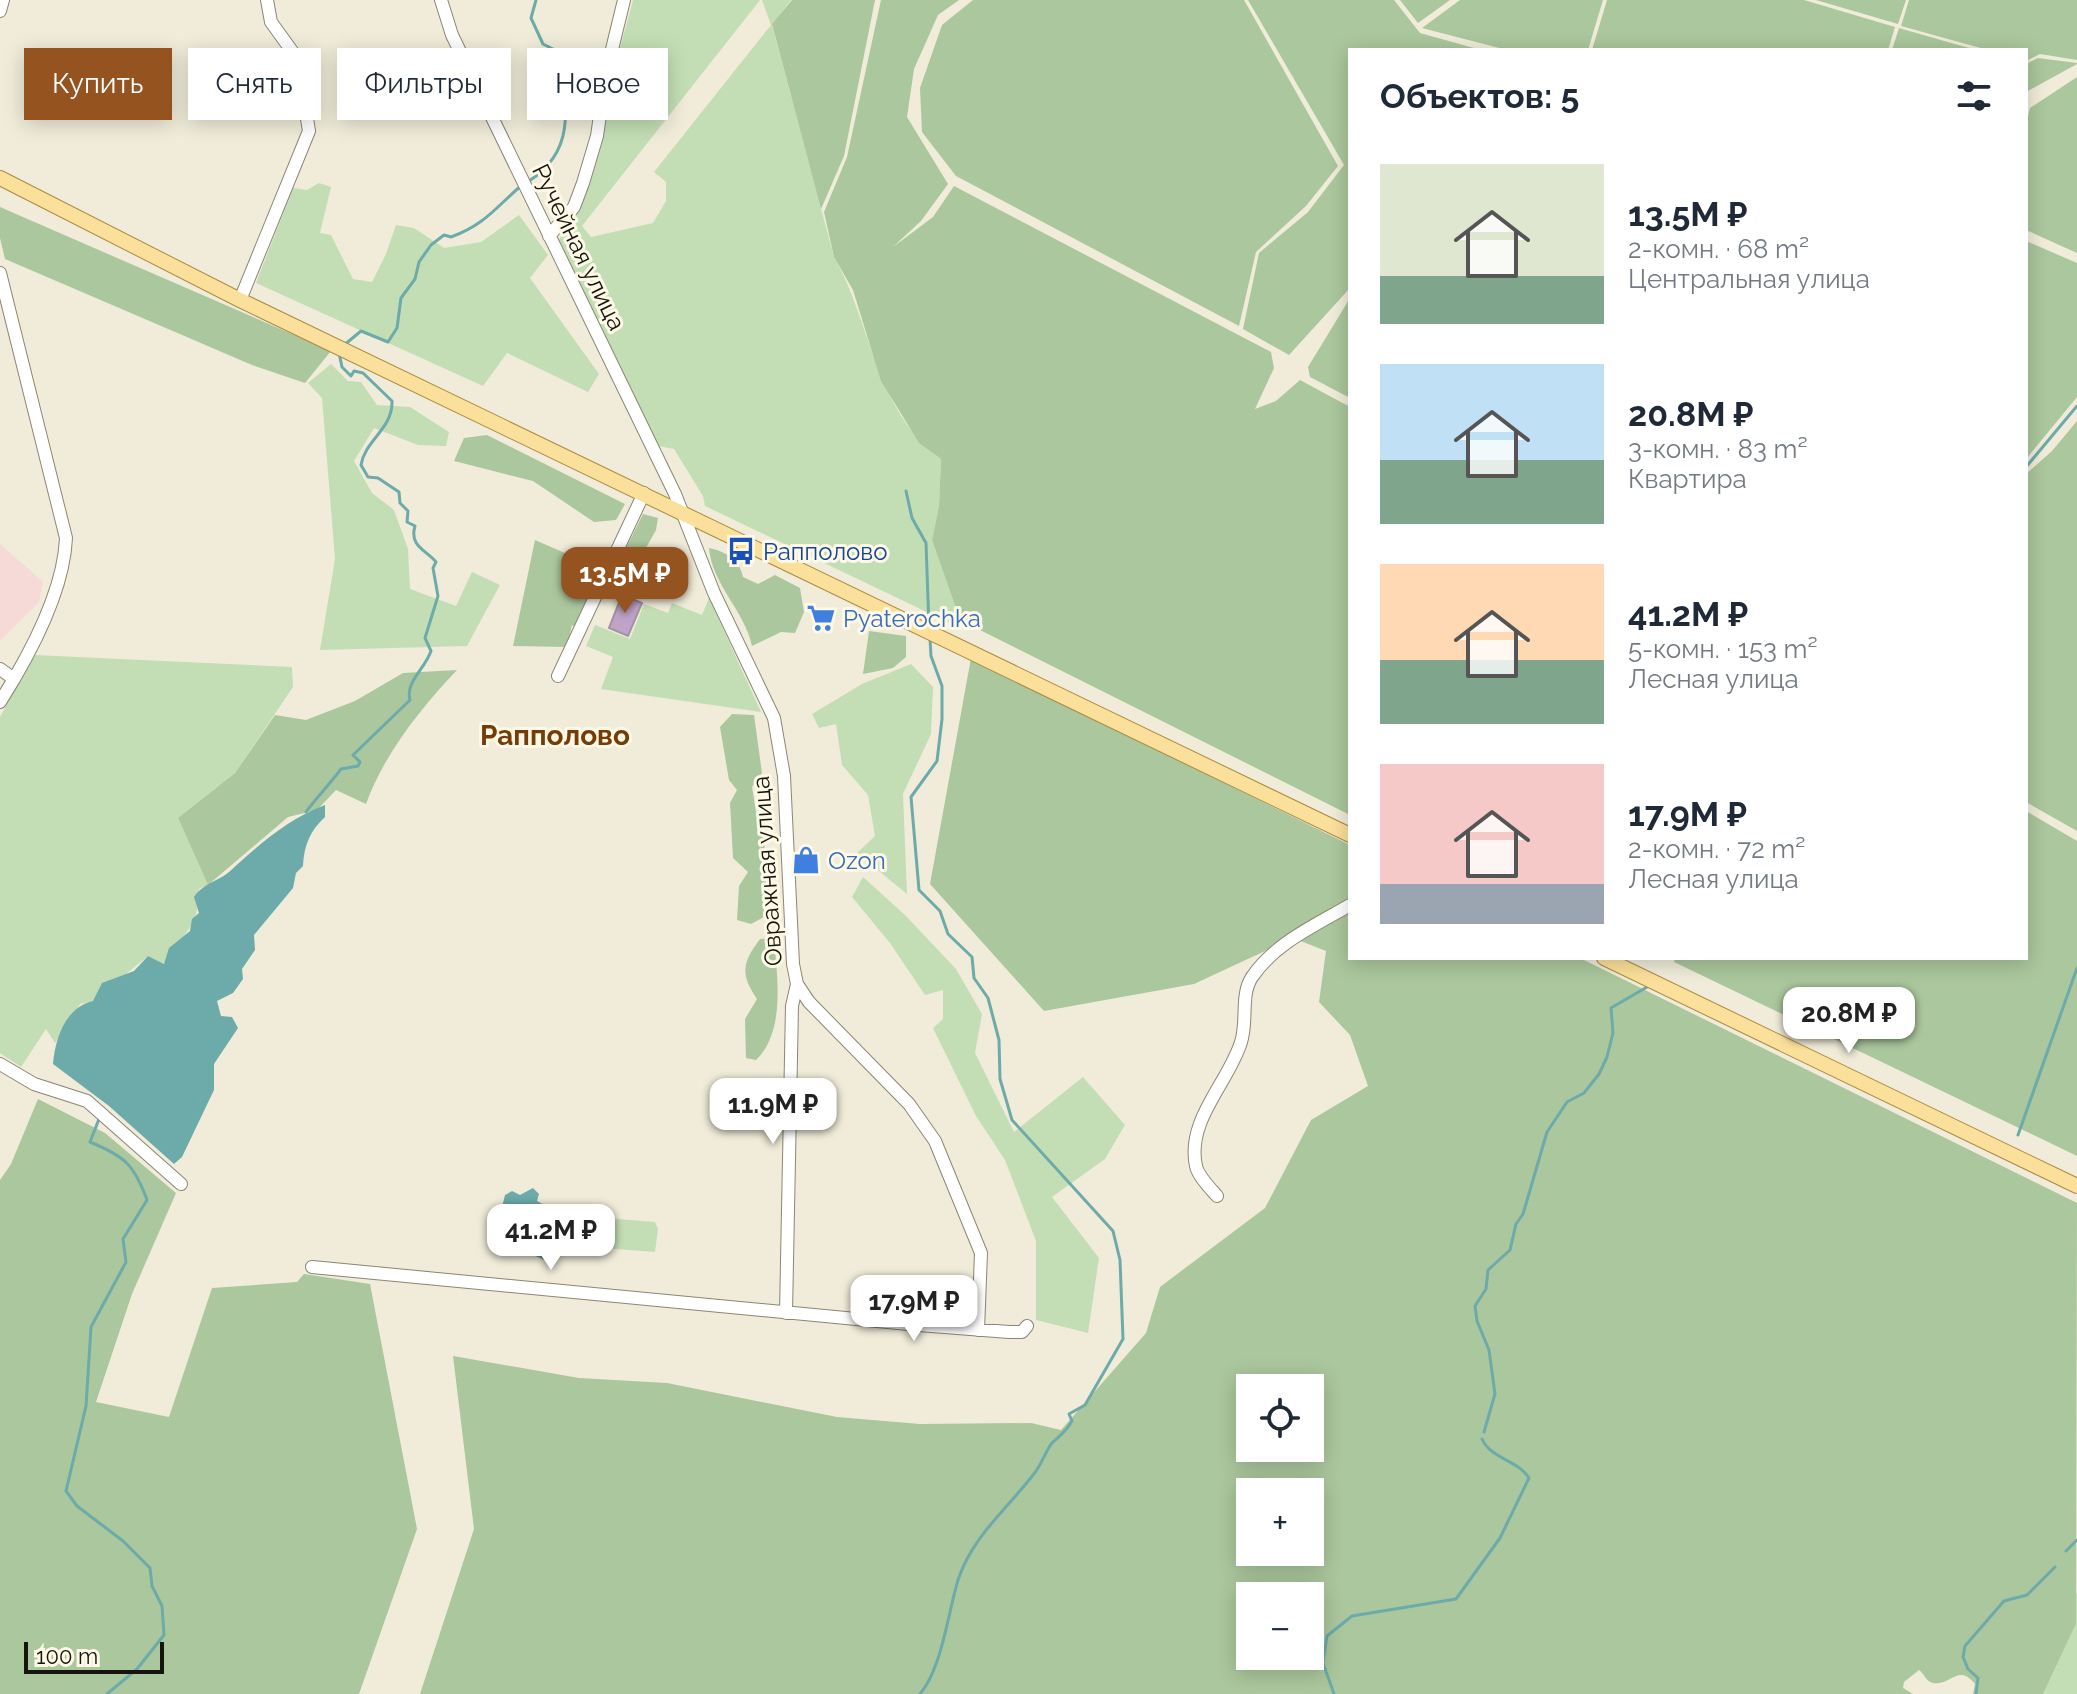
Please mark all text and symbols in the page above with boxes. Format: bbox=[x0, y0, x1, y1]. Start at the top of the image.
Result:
chip: Купить bbox=[24, 48, 172, 120]
chip: Снять bbox=[188, 48, 321, 120]
chip: Фильтры bbox=[337, 48, 511, 120]
chip: Новое bbox=[527, 48, 668, 120]
icon: filters bbox=[1952, 74, 1996, 118]
text: Объектов: 5 bbox=[1380, 76, 1579, 116]
street label: Ручейная улица bbox=[526, 159, 632, 335]
text: 13.5M ₽ bbox=[1628, 194, 1748, 234]
icon: home bbox=[1444, 196, 1540, 292]
text: 2-комн. · 68 m² bbox=[1628, 234, 1809, 264]
text: Центральная улица bbox=[1628, 264, 1870, 294]
text: 20.8M ₽ bbox=[1628, 394, 1754, 434]
icon: home bbox=[1444, 396, 1540, 492]
text: 3-комн. · 83 m² bbox=[1628, 434, 1808, 464]
text: Квартира bbox=[1628, 464, 1747, 494]
bus stop icon: Рапполово bbox=[726, 536, 756, 566]
place label: Рапполово bbox=[763, 537, 887, 566]
pin: 13.5M ₽ bbox=[551, 547, 699, 615]
text: 13.5M ₽ bbox=[579, 558, 671, 588]
text: 41.2M ₽ bbox=[1628, 594, 1748, 634]
icon: home bbox=[1444, 596, 1540, 692]
supermarket icon: Pyaterochka bbox=[806, 603, 836, 633]
place label: Pyaterochka bbox=[843, 604, 981, 633]
text: 5-комн. · 153 m² bbox=[1628, 634, 1818, 664]
text: Лесная улица bbox=[1628, 664, 1799, 694]
district label: Рапполово bbox=[480, 719, 630, 752]
street label: Овражная улица bbox=[746, 775, 788, 967]
text: 17.9M ₽ bbox=[1628, 794, 1747, 834]
icon: home bbox=[1444, 796, 1540, 892]
text: 2-комн. · 72 m² bbox=[1628, 834, 1805, 864]
shop icon: Ozon bbox=[791, 845, 821, 875]
place label: Ozon bbox=[828, 846, 886, 875]
text: Лесная улица bbox=[1628, 864, 1799, 894]
pin: 20.8M ₽ bbox=[1775, 987, 1923, 1055]
text: 20.8M ₽ bbox=[1801, 998, 1897, 1028]
pin: 11.9M ₽ bbox=[699, 1078, 847, 1146]
text: 11.9M ₽ bbox=[728, 1089, 818, 1119]
pin: 41.2M ₽ bbox=[477, 1204, 625, 1272]
text: 41.2M ₽ bbox=[505, 1215, 597, 1245]
pin: 17.9M ₽ bbox=[840, 1275, 988, 1343]
text: 17.9M ₽ bbox=[869, 1286, 960, 1316]
map controls bbox=[1236, 1374, 1324, 1670]
button: locate bbox=[1236, 1374, 1324, 1462]
button: + bbox=[1236, 1478, 1324, 1566]
button: − bbox=[1236, 1582, 1324, 1670]
scale bar bbox=[24, 1638, 164, 1674]
text: 100 m bbox=[36, 1643, 98, 1669]

